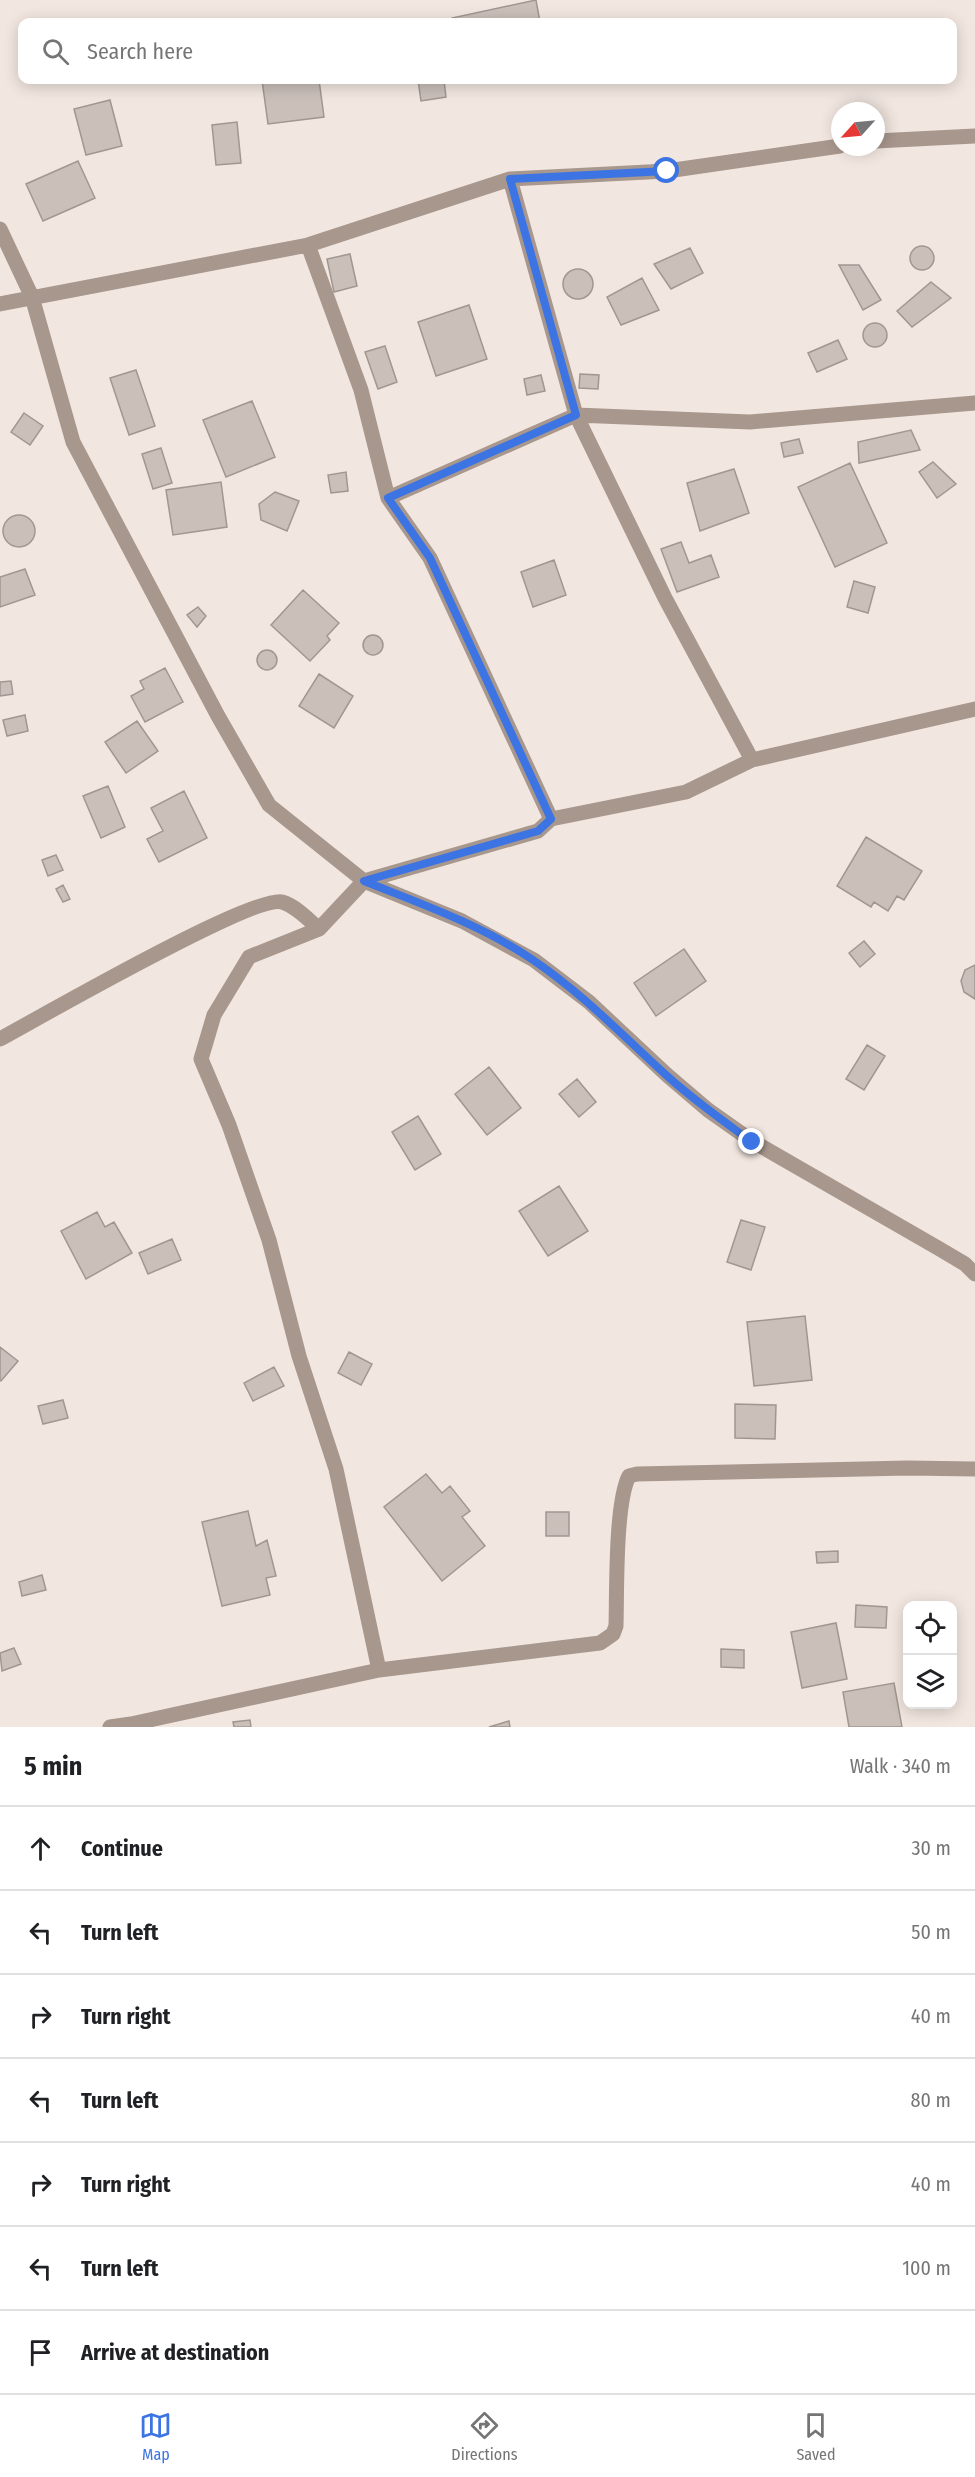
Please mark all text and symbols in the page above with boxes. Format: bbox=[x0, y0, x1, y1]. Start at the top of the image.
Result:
search box bbox=[18, 18, 957, 84]
icon: search bbox=[39, 35, 72, 68]
text: Search here bbox=[87, 38, 193, 65]
north arrow bbox=[831, 102, 885, 156]
route start bbox=[653, 157, 679, 183]
route end bbox=[738, 1128, 764, 1154]
map controls bbox=[903, 1601, 957, 1709]
button: locate bbox=[903, 1601, 957, 1655]
button: layers bbox=[903, 1655, 957, 1709]
text: 5 min bbox=[24, 1751, 82, 1782]
text: Walk · 340 m bbox=[850, 1754, 951, 1778]
icon: ahead bbox=[24, 1832, 57, 1865]
text: Continue bbox=[81, 1835, 163, 1862]
text: 30 m bbox=[911, 1836, 951, 1860]
icon: left bbox=[24, 1916, 57, 1949]
text: Turn left bbox=[81, 1919, 159, 1946]
text: 50 m bbox=[911, 1920, 951, 1944]
icon: right bbox=[24, 2000, 57, 2033]
text: Turn right bbox=[81, 2003, 170, 2030]
text: 40 m bbox=[911, 2004, 951, 2028]
icon: left bbox=[24, 2084, 57, 2117]
text: Turn left bbox=[81, 2087, 159, 2114]
text: 80 m bbox=[911, 2088, 951, 2112]
icon: right bbox=[24, 2168, 57, 2201]
text: Turn right bbox=[81, 2171, 170, 2198]
text: 40 m bbox=[911, 2172, 951, 2196]
icon: left bbox=[24, 2252, 57, 2285]
text: Turn left bbox=[81, 2255, 159, 2282]
text: 100 m bbox=[902, 2256, 951, 2280]
icon: arrive bbox=[24, 2336, 57, 2369]
text: Arrive at destination bbox=[81, 2339, 269, 2366]
tab: Map bbox=[139, 2409, 172, 2464]
tab: Directions bbox=[451, 2409, 518, 2464]
tab: Saved bbox=[796, 2409, 836, 2464]

